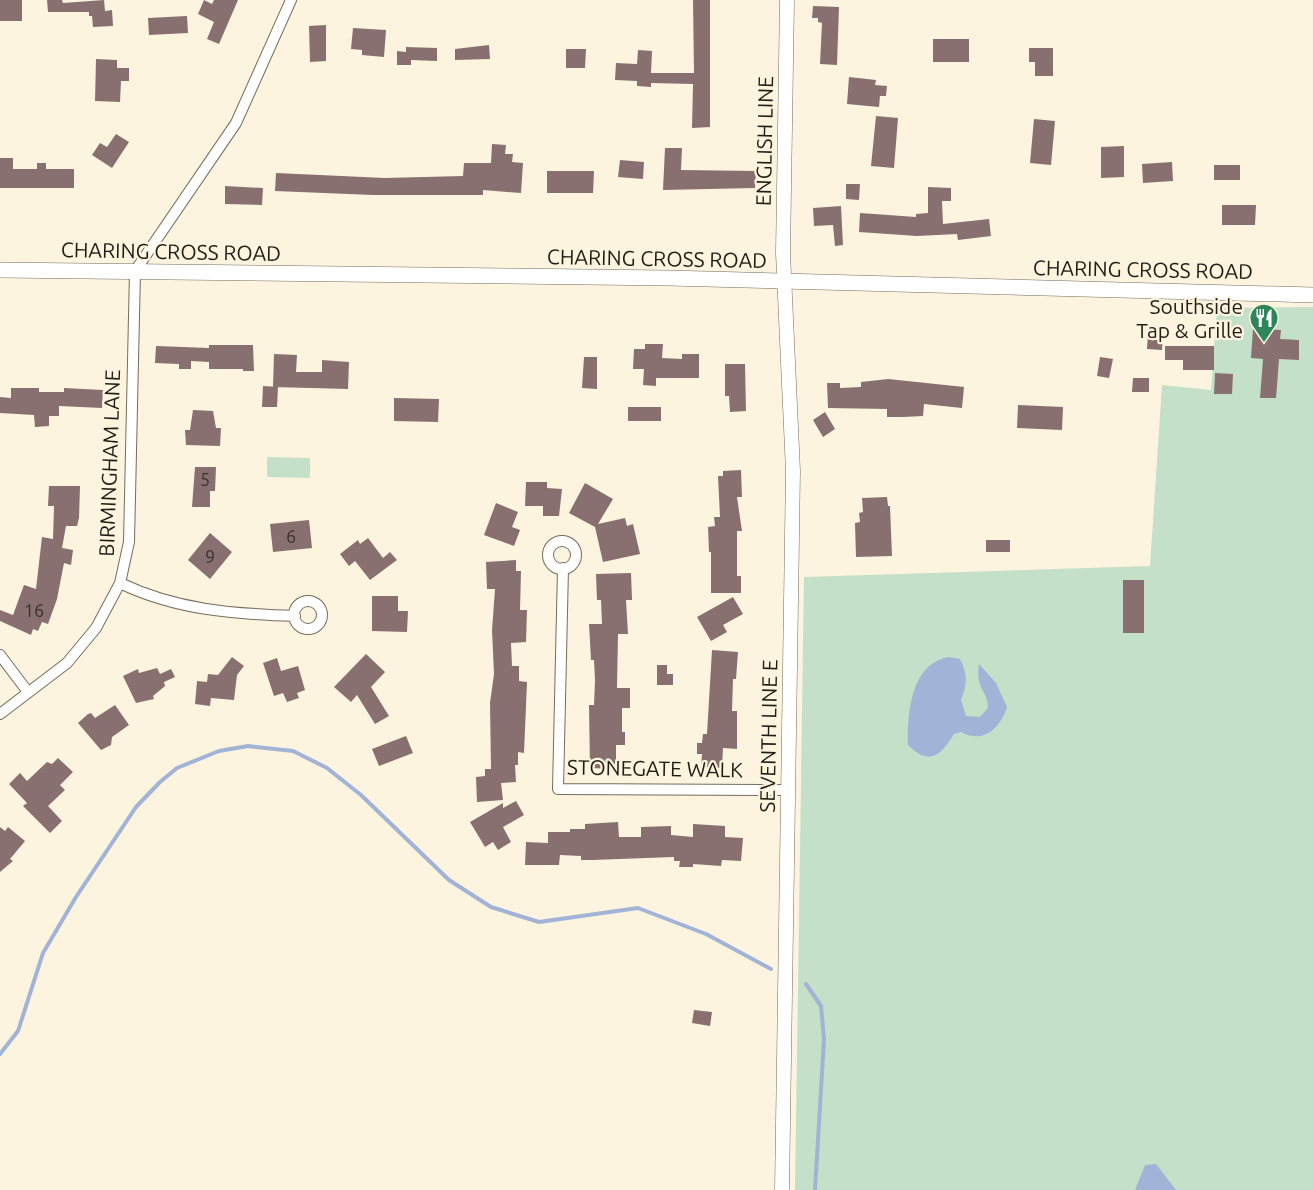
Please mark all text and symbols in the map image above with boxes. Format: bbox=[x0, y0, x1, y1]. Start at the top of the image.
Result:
street label: ENGLISH LINE bbox=[751, 76, 777, 206]
street label: CHARING CROSS ROAD bbox=[61, 237, 281, 265]
street label: CHARING CROSS ROAD bbox=[547, 244, 767, 272]
street label: CHARING CROSS ROAD bbox=[1033, 255, 1253, 283]
place label: Southside Tap & Grille bbox=[1136, 294, 1243, 342]
restaurant icon: Southside Tap & Grille bbox=[1248, 302, 1280, 344]
street label: BIRMINGHAM LANE bbox=[94, 369, 124, 557]
house number: 5 bbox=[200, 469, 210, 489]
house number: 6 bbox=[286, 526, 296, 546]
house number: 9 bbox=[205, 546, 215, 566]
house number: 16 bbox=[24, 600, 44, 620]
street label: SEVENTH LINE E bbox=[755, 659, 781, 813]
street label: STONEGATE WALK bbox=[567, 754, 743, 782]

